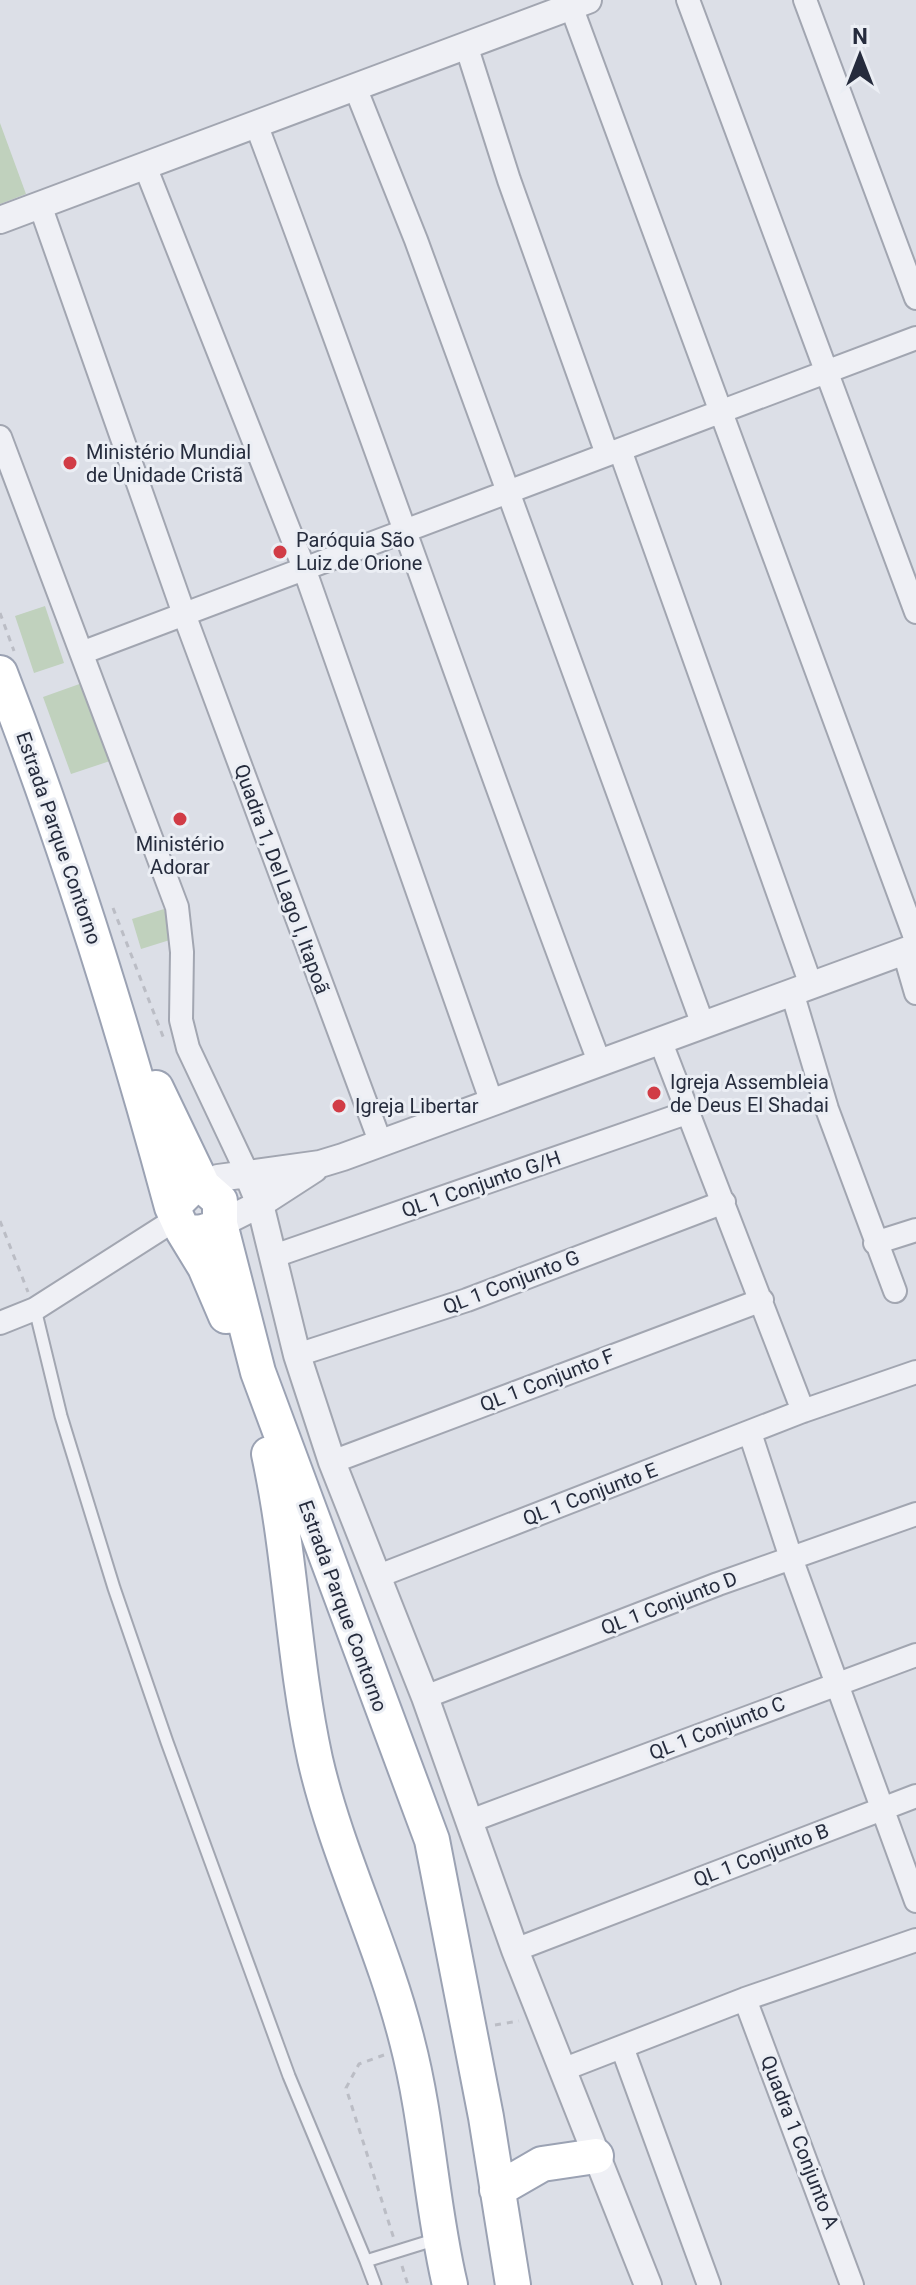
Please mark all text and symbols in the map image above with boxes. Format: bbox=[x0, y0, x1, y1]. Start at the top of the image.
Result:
north arrow bbox=[820, 16, 900, 96]
text: N bbox=[852, 24, 868, 49]
place label: Ministério Mundial de Unidade Cristã bbox=[86, 440, 251, 487]
marker: Ministério Mundial de Unidade Cristã bbox=[61, 454, 79, 472]
place label: Paróquia São Luiz de Orione bbox=[296, 528, 422, 575]
marker: Paróquia São Luiz de Orione bbox=[271, 543, 289, 561]
street label: Estrada Parque Contorno bbox=[11, 729, 107, 947]
street label: Quadra 1, Del Lago I, Itapoã bbox=[229, 761, 335, 997]
marker: Ministério Adorar bbox=[171, 810, 189, 828]
place label: Ministério Adorar bbox=[136, 832, 224, 879]
place label: Igreja Assembleia de Deus El Shadai bbox=[670, 1070, 829, 1117]
marker: Igreja Assembleia de Deus El Shadai bbox=[645, 1084, 663, 1102]
place label: Igreja Libertar bbox=[355, 1094, 479, 1118]
marker: Igreja Libertar bbox=[330, 1097, 348, 1115]
street label: QL 1 Conjunto G/H bbox=[398, 1145, 564, 1223]
street label: QL 1 Conjunto G bbox=[439, 1245, 583, 1319]
street label: QL 1 Conjunto F bbox=[477, 1343, 617, 1417]
street label: QL 1 Conjunto E bbox=[519, 1457, 661, 1531]
street label: Estrada Parque Contorno bbox=[294, 1497, 392, 1715]
street label: QL 1 Conjunto D bbox=[598, 1566, 740, 1640]
street label: QL 1 Conjunto C bbox=[646, 1691, 788, 1765]
street label: QL 1 Conjunto B bbox=[690, 1818, 832, 1892]
street label: Quadra 1 Conjunto A bbox=[756, 2052, 844, 2232]

